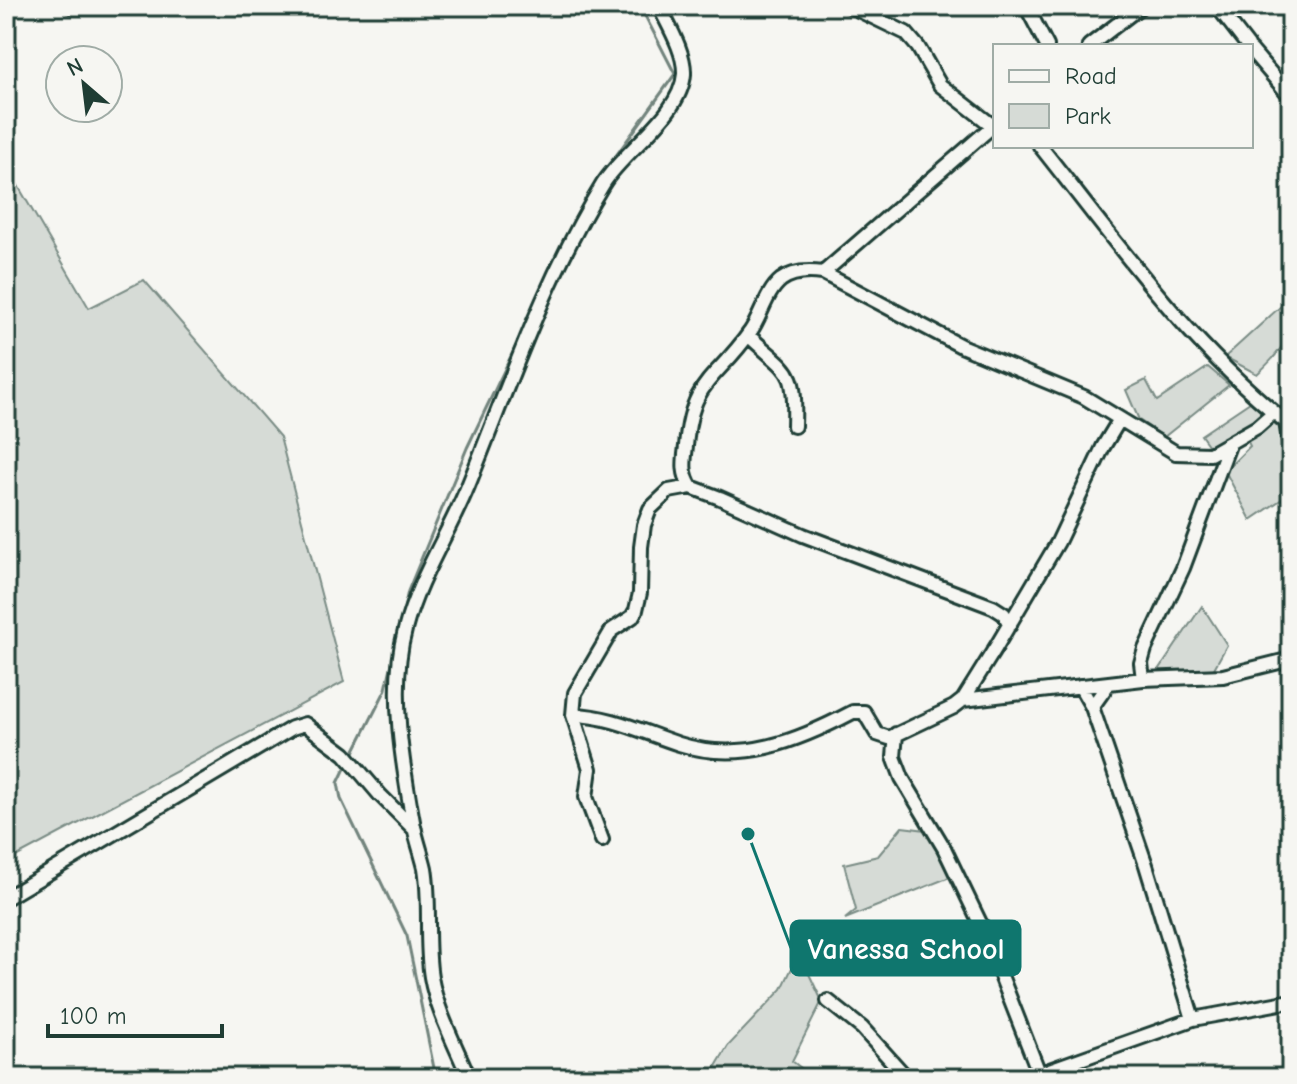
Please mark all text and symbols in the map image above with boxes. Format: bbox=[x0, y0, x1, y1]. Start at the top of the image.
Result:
north arrow bbox=[44, 44, 124, 124]
legend bbox=[993, 44, 1253, 148]
text: N bbox=[63, 52, 88, 82]
text: Road bbox=[1065, 62, 1117, 90]
text: Park bbox=[1065, 102, 1111, 130]
callout: Vanessa School bbox=[791, 921, 1020, 975]
text: Vanessa School bbox=[807, 932, 1005, 967]
scale bar bbox=[48, 988, 222, 1038]
text: 100 m bbox=[60, 1002, 127, 1030]

